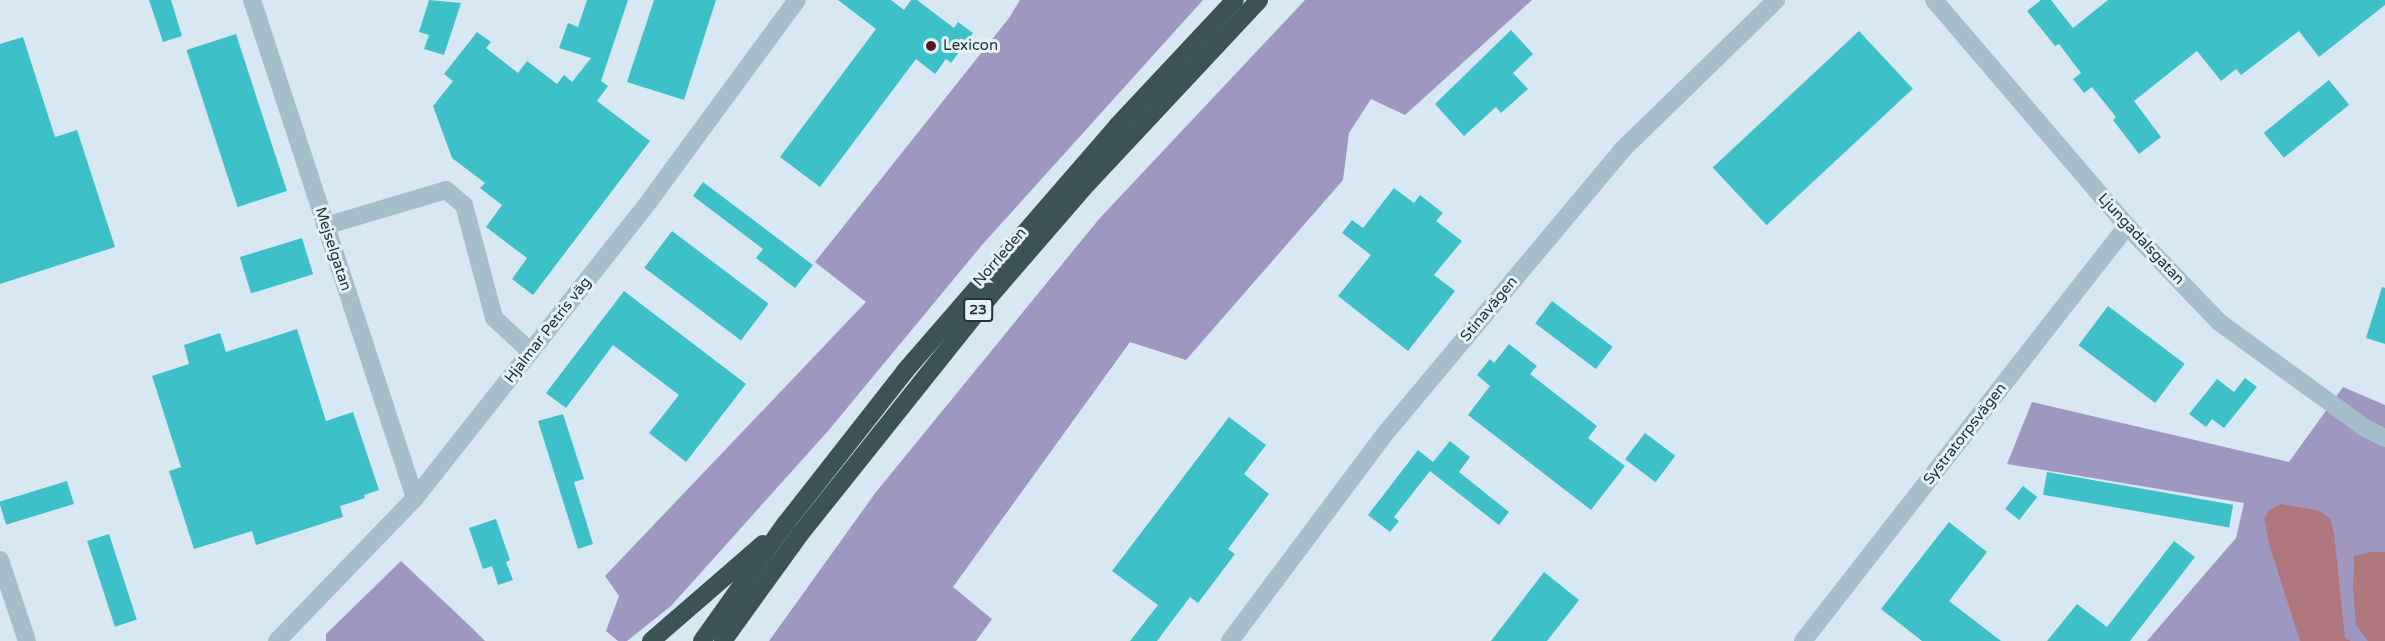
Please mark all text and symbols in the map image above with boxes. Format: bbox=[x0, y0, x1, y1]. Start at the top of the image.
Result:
place label: Lexicon bbox=[943, 37, 998, 55]
marker: Lexicon bbox=[924, 39, 938, 53]
street label: Ljungadalsgatan bbox=[2094, 190, 2188, 288]
street label: Mejselgatan bbox=[311, 205, 355, 293]
street label: Norrleden bbox=[970, 224, 1030, 290]
street label: Hjalmar Petris väg bbox=[501, 273, 595, 387]
street label: Stinavägen bbox=[1457, 273, 1521, 345]
road number: 23 bbox=[963, 299, 993, 321]
street label: Systratorpsvägen bbox=[1920, 380, 2010, 488]

